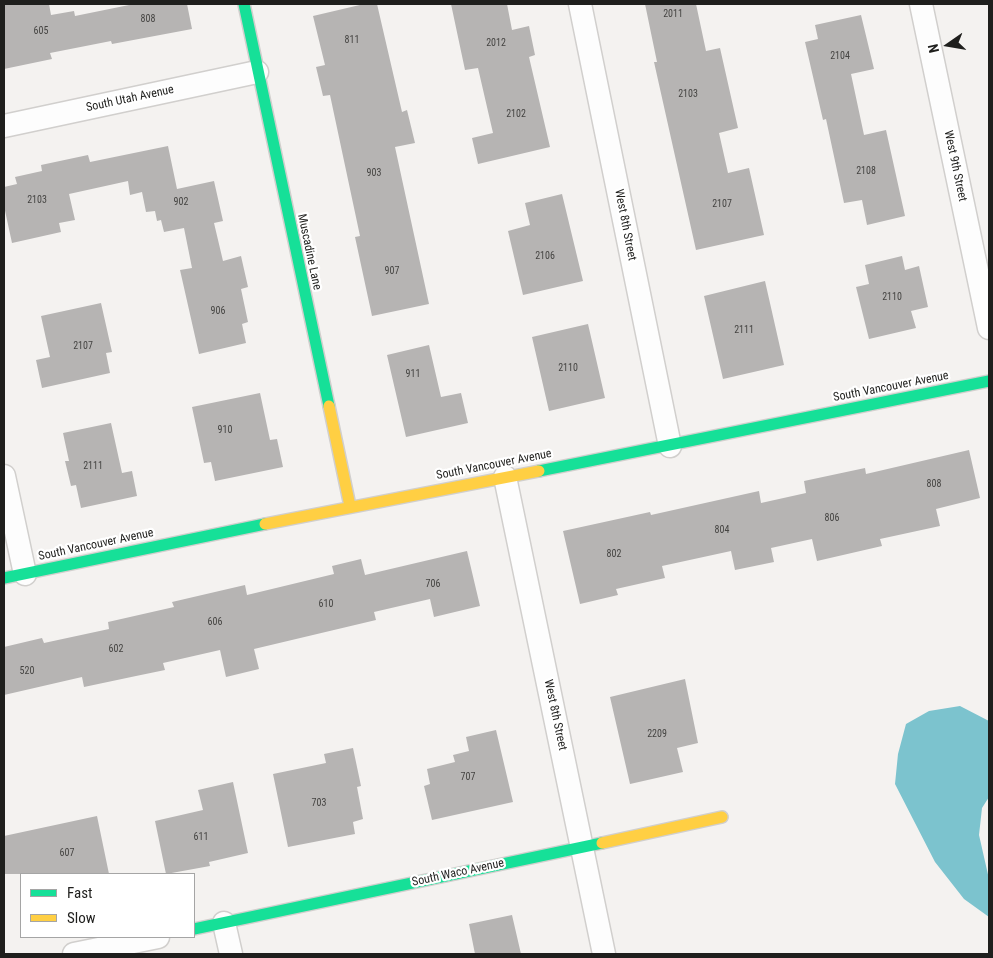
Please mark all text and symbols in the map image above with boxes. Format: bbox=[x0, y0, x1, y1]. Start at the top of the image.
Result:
house number: 2011 bbox=[663, 8, 683, 20]
house number: 808 bbox=[141, 13, 155, 25]
north arrow bbox=[923, 20, 973, 70]
house number: 605 bbox=[34, 25, 48, 37]
house number: 811 bbox=[345, 34, 359, 46]
house number: 2012 bbox=[486, 37, 506, 49]
text: N bbox=[925, 42, 942, 54]
house number: 2104 bbox=[830, 50, 850, 62]
street label: South Utah Avenue bbox=[85, 83, 175, 115]
house number: 2103 bbox=[678, 88, 698, 100]
house number: 2102 bbox=[506, 108, 526, 120]
street label: West 9th Street bbox=[940, 129, 970, 203]
house number: 2108 bbox=[856, 165, 876, 177]
house number: 903 bbox=[367, 167, 381, 179]
street label: West 8th Street bbox=[611, 188, 639, 262]
house number: 2103 bbox=[27, 194, 47, 206]
house number: 902 bbox=[174, 196, 188, 208]
house number: 2107 bbox=[712, 198, 732, 210]
street label: Muscadine Lane bbox=[294, 213, 324, 291]
house number: 2106 bbox=[535, 250, 555, 262]
house number: 907 bbox=[385, 265, 399, 277]
house number: 2110 bbox=[882, 291, 902, 303]
house number: 906 bbox=[211, 305, 225, 317]
house number: 2111 bbox=[734, 324, 754, 336]
house number: 2107 bbox=[73, 340, 93, 352]
house number: 2110 bbox=[558, 362, 578, 374]
house number: 911 bbox=[406, 368, 420, 380]
street label: South Vancouver Avenue bbox=[832, 369, 950, 405]
house number: 910 bbox=[218, 424, 232, 436]
street label: South Vancouver Avenue bbox=[435, 447, 553, 483]
house number: 2111 bbox=[83, 460, 103, 472]
house number: 808 bbox=[927, 478, 941, 490]
house number: 806 bbox=[825, 512, 839, 524]
house number: 804 bbox=[715, 524, 729, 536]
street label: South Vancouver Avenue bbox=[37, 526, 155, 564]
house number: 802 bbox=[607, 548, 621, 560]
house number: 706 bbox=[426, 578, 440, 590]
house number: 610 bbox=[319, 598, 333, 610]
house number: 606 bbox=[208, 616, 222, 628]
house number: 602 bbox=[109, 643, 123, 655]
house number: 520 bbox=[20, 665, 34, 677]
street label: West 8th Street bbox=[540, 678, 570, 752]
house number: 2209 bbox=[647, 728, 667, 740]
house number: 707 bbox=[461, 771, 475, 783]
house number: 703 bbox=[312, 797, 326, 809]
house number: 611 bbox=[194, 831, 208, 843]
house number: 607 bbox=[60, 847, 74, 859]
street label: South Waco Avenue bbox=[411, 856, 505, 890]
legend bbox=[20, 873, 195, 938]
text: Fast bbox=[67, 884, 92, 902]
text: Slow bbox=[67, 909, 96, 927]

